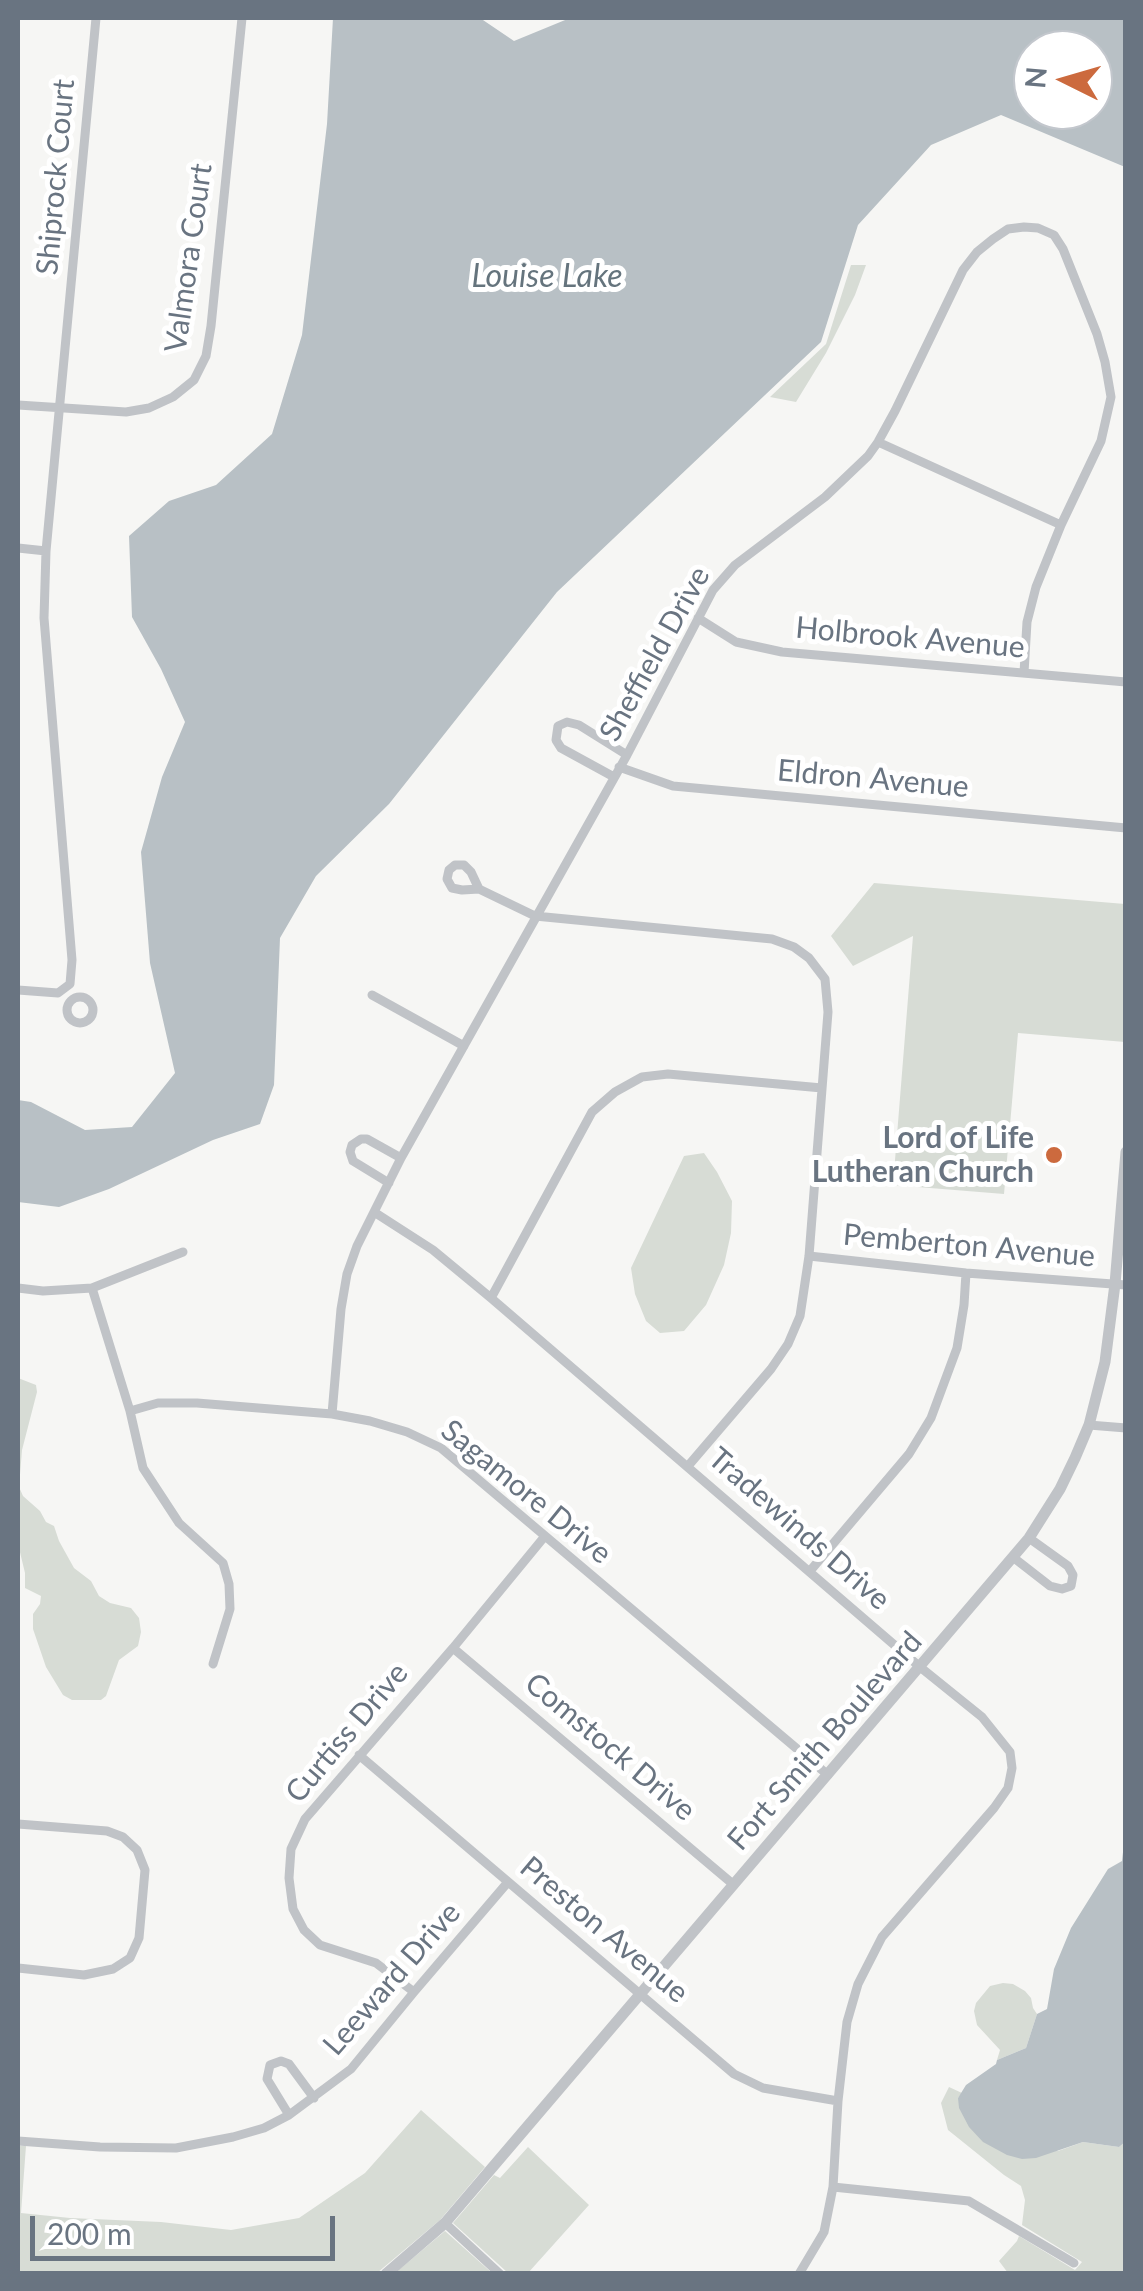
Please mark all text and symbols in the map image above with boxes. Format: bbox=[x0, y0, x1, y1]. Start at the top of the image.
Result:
north arrow bbox=[1013, 30, 1113, 130]
text: N bbox=[1017, 65, 1053, 90]
street label: Shiprock Court bbox=[30, 78, 82, 276]
street label: Valmora Court bbox=[158, 161, 220, 355]
water label: Louise Lake bbox=[471, 258, 623, 296]
street label: Sheffield Drive bbox=[592, 560, 718, 748]
street label: Holbrook Avenue bbox=[794, 610, 1026, 666]
street label: Eldron Avenue bbox=[776, 753, 970, 805]
place label: Lord of Life Lutheran Church bbox=[812, 1120, 1034, 1190]
marker: Lord of Life Lutheran Church bbox=[1043, 1144, 1065, 1166]
street label: Pemberton Avenue bbox=[842, 1217, 1096, 1275]
street label: Sagamore Drive bbox=[434, 1412, 618, 1572]
street label: Tradewinds Drive bbox=[701, 1440, 897, 1618]
street label: Fort Smith Boulevard bbox=[720, 1624, 930, 1858]
street label: Curtiss Drive bbox=[278, 1656, 416, 1810]
street label: Comstock Drive bbox=[518, 1665, 702, 1829]
street label: Preston Avenue bbox=[513, 1849, 695, 2011]
street label: Leeward Drive bbox=[316, 1895, 468, 2063]
scale bar bbox=[35, 2196, 340, 2258]
text: 200 m bbox=[47, 2215, 132, 2251]

